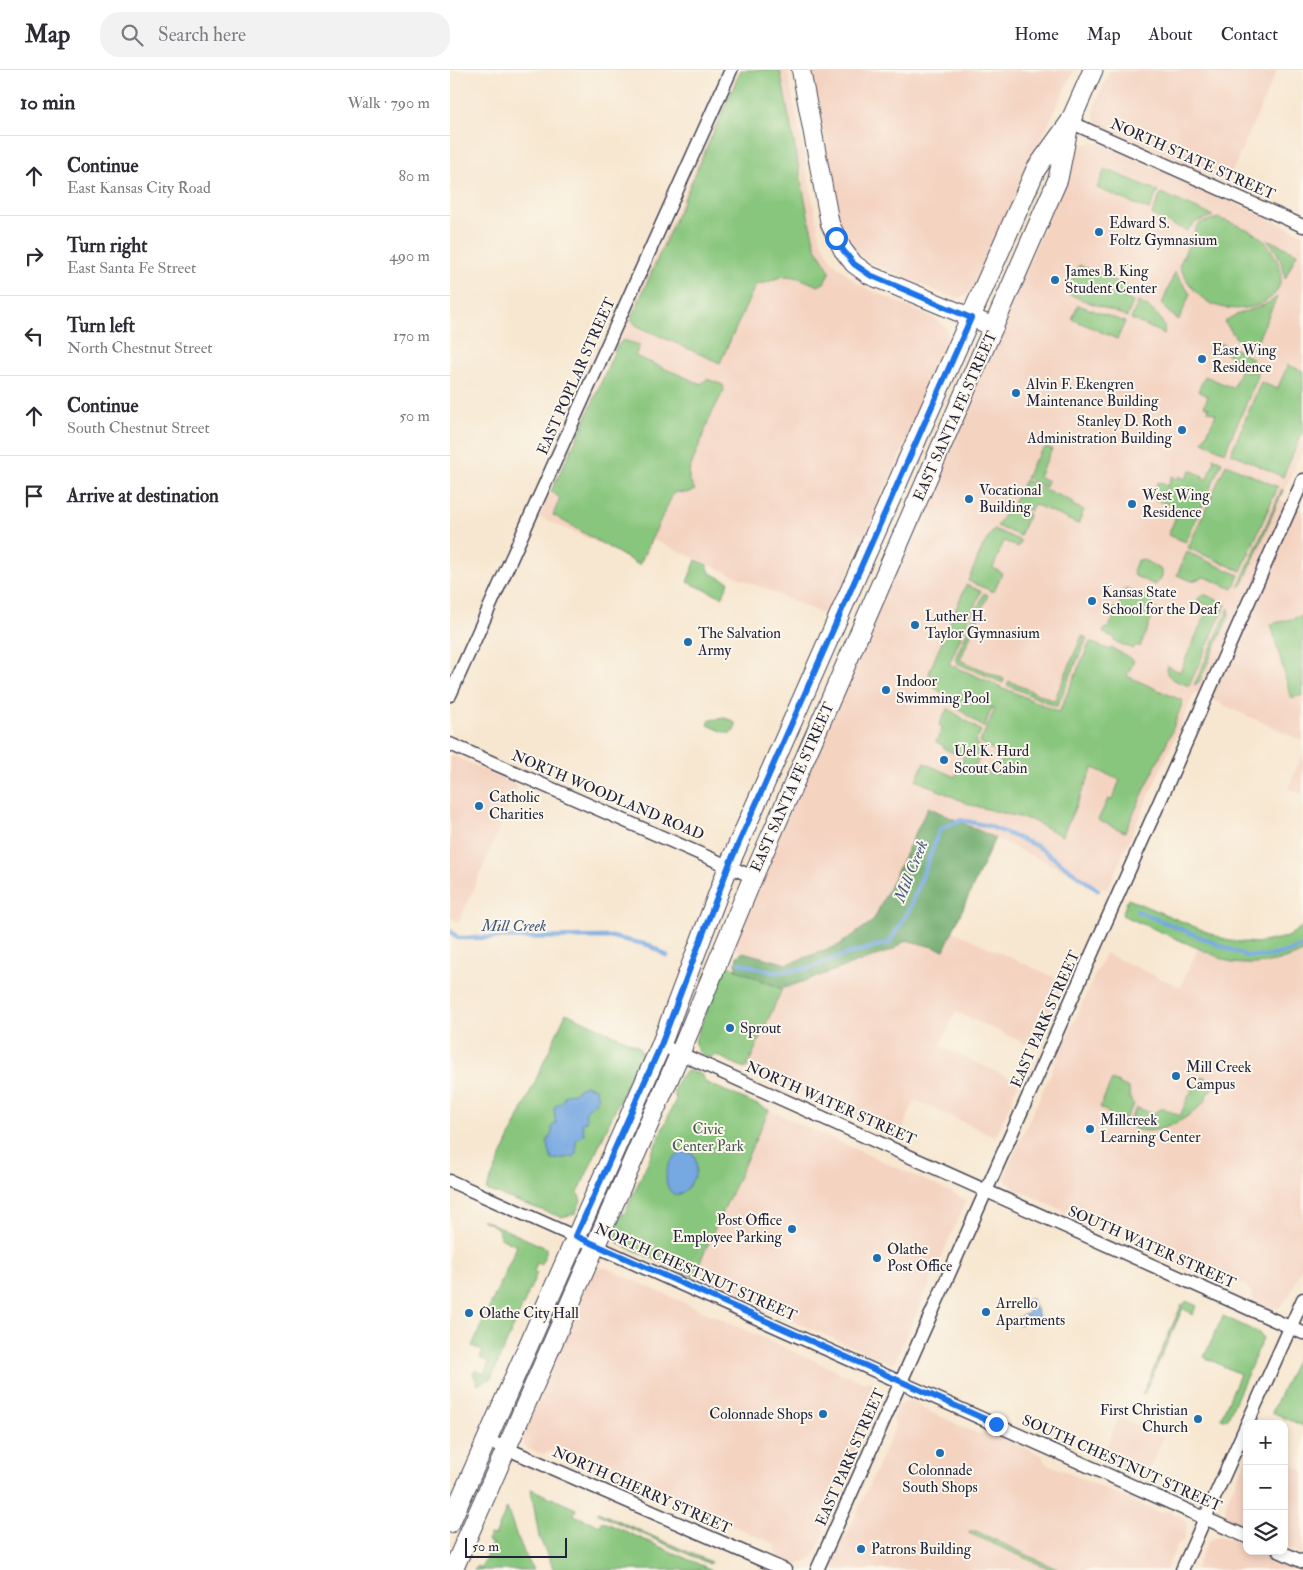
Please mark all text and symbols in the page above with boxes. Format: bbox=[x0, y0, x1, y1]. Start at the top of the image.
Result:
search box bbox=[100, 12, 450, 57]
text: Map bbox=[25, 19, 70, 50]
icon: search bbox=[118, 21, 146, 49]
text: Search here bbox=[158, 23, 246, 47]
text: Home bbox=[1014, 23, 1059, 46]
text: Map bbox=[1087, 23, 1121, 46]
text: About bbox=[1149, 23, 1193, 46]
text: Contact bbox=[1221, 23, 1278, 46]
text: 10 min bbox=[20, 89, 75, 116]
text: Walk · 790 m bbox=[347, 93, 430, 113]
street label: NORTH STATE STREET bbox=[1107, 114, 1278, 204]
text: Continue bbox=[67, 154, 138, 178]
icon: ahead bbox=[20, 162, 48, 190]
text: 80 m bbox=[399, 166, 430, 186]
text: East Kansas City Road bbox=[67, 178, 211, 198]
place label: Edward S. Foltz Gymnasium bbox=[1109, 214, 1218, 250]
marker: Edward S. Foltz Gymnasium bbox=[1093, 226, 1105, 238]
route start bbox=[825, 227, 848, 250]
text: Turn right bbox=[67, 234, 147, 258]
icon: right bbox=[20, 242, 48, 270]
text: 490 m bbox=[389, 246, 430, 266]
text: East Santa Fe Street bbox=[67, 258, 196, 278]
place label: James B. King Student Center bbox=[1064, 262, 1157, 298]
marker: James B. King Student Center bbox=[1049, 274, 1061, 286]
street label: EAST POPLAR STREET bbox=[533, 295, 620, 458]
text: Turn left bbox=[67, 314, 135, 338]
icon: left bbox=[20, 322, 48, 350]
text: 170 m bbox=[393, 326, 430, 346]
street label: EAST SANTA FE STREET bbox=[909, 328, 1002, 504]
text: North Chestnut Street bbox=[67, 338, 213, 358]
place label: East Wing Residence bbox=[1212, 341, 1277, 377]
marker: East Wing Residence bbox=[1196, 353, 1208, 365]
place label: Alvin F. Ekengren Maintenance Building bbox=[1025, 375, 1159, 411]
marker: Alvin F. Ekengren Maintenance Building bbox=[1010, 387, 1022, 399]
text: Continue bbox=[67, 394, 138, 418]
icon: ahead bbox=[20, 402, 48, 430]
text: 50 m bbox=[399, 406, 430, 426]
place label: Stanley D. Roth Administration Building bbox=[1026, 412, 1173, 448]
text: South Chestnut Street bbox=[67, 418, 210, 438]
marker: Stanley D. Roth Administration Building bbox=[1176, 424, 1188, 436]
place label: Vocational Building bbox=[979, 481, 1042, 517]
icon: arrive bbox=[20, 482, 48, 510]
text: Arrive at destination bbox=[67, 484, 219, 508]
place label: West Wing Residence bbox=[1141, 486, 1210, 522]
marker: Vocational Building bbox=[963, 493, 975, 505]
marker: West Wing Residence bbox=[1126, 498, 1138, 510]
place label: Kansas State School for the Deaf bbox=[1102, 583, 1220, 619]
marker: Kansas State School for the Deaf bbox=[1086, 595, 1098, 607]
place label: Luther H. Taylor Gymnasium bbox=[925, 607, 1040, 643]
marker: Luther H. Taylor Gymnasium bbox=[909, 619, 921, 631]
place label: The Salvation Army bbox=[697, 624, 781, 660]
marker: The Salvation Army bbox=[682, 636, 694, 648]
place label: Indoor Swimming Pool bbox=[896, 672, 990, 708]
marker: Indoor Swimming Pool bbox=[880, 684, 892, 696]
street label: EAST SANTA FE STREET bbox=[746, 699, 839, 875]
place label: Uel K. Hurd Scout Cabin bbox=[954, 742, 1030, 778]
street label: NORTH WOODLAND ROAD bbox=[509, 746, 707, 845]
marker: Uel K. Hurd Scout Cabin bbox=[938, 754, 950, 766]
place label: Catholic Charities bbox=[489, 788, 544, 824]
marker: Catholic Charities bbox=[473, 800, 485, 812]
water label: Mill Creek bbox=[889, 837, 932, 906]
water label: Mill Creek bbox=[481, 916, 547, 936]
street label: EAST PARK STREET bbox=[1007, 948, 1084, 1091]
place label: Sprout bbox=[740, 1019, 781, 1039]
marker: Sprout bbox=[724, 1022, 736, 1034]
street label: NORTH WATER STREET bbox=[743, 1057, 919, 1150]
place label: Mill Creek Campus bbox=[1186, 1058, 1251, 1095]
marker: Mill Creek Campus bbox=[1170, 1070, 1182, 1082]
place label: Millcreek Learning Center bbox=[1100, 1111, 1201, 1147]
park label: Civic Center Park bbox=[672, 1120, 744, 1156]
marker: Millcreek Learning Center bbox=[1084, 1123, 1096, 1135]
street label: SOUTH WATER STREET bbox=[1065, 1202, 1239, 1293]
place label: Post Office Employee Parking bbox=[673, 1211, 783, 1248]
street label: NORTH CHESTNUT STREET bbox=[592, 1219, 800, 1326]
marker: Post Office Employee Parking bbox=[786, 1223, 798, 1235]
place label: Olathe Post Office bbox=[887, 1240, 952, 1276]
marker: Olathe Post Office bbox=[871, 1252, 883, 1264]
place label: Arrello Apartments bbox=[995, 1294, 1065, 1331]
place label: Olathe City Hall bbox=[479, 1304, 579, 1323]
marker: Arrello Apartments bbox=[980, 1306, 992, 1318]
marker: Olathe City Hall bbox=[463, 1307, 475, 1319]
street label: EAST PARK STREET bbox=[812, 1386, 889, 1529]
place label: First Christian Church bbox=[1100, 1401, 1188, 1437]
place label: Colonnade Shops bbox=[709, 1405, 813, 1425]
marker: Colonnade Shops bbox=[817, 1408, 829, 1420]
street label: SOUTH CHESTNUT STREET bbox=[1019, 1411, 1225, 1516]
route end bbox=[985, 1413, 1008, 1436]
marker: First Christian Church bbox=[1192, 1413, 1204, 1425]
map controls bbox=[1243, 1420, 1288, 1555]
button: + bbox=[1243, 1420, 1288, 1465]
street label: NORTH CHERRY STREET bbox=[549, 1442, 734, 1539]
marker: Colonnade South Shops bbox=[934, 1447, 946, 1459]
place label: Colonnade South Shops bbox=[902, 1461, 978, 1498]
button: − bbox=[1243, 1465, 1288, 1510]
button: layers bbox=[1243, 1510, 1288, 1555]
scale bar bbox=[465, 1535, 568, 1558]
text: 50 m bbox=[472, 1538, 499, 1555]
place label: Patrons Building bbox=[871, 1540, 972, 1559]
marker: Patrons Building bbox=[855, 1543, 867, 1555]

